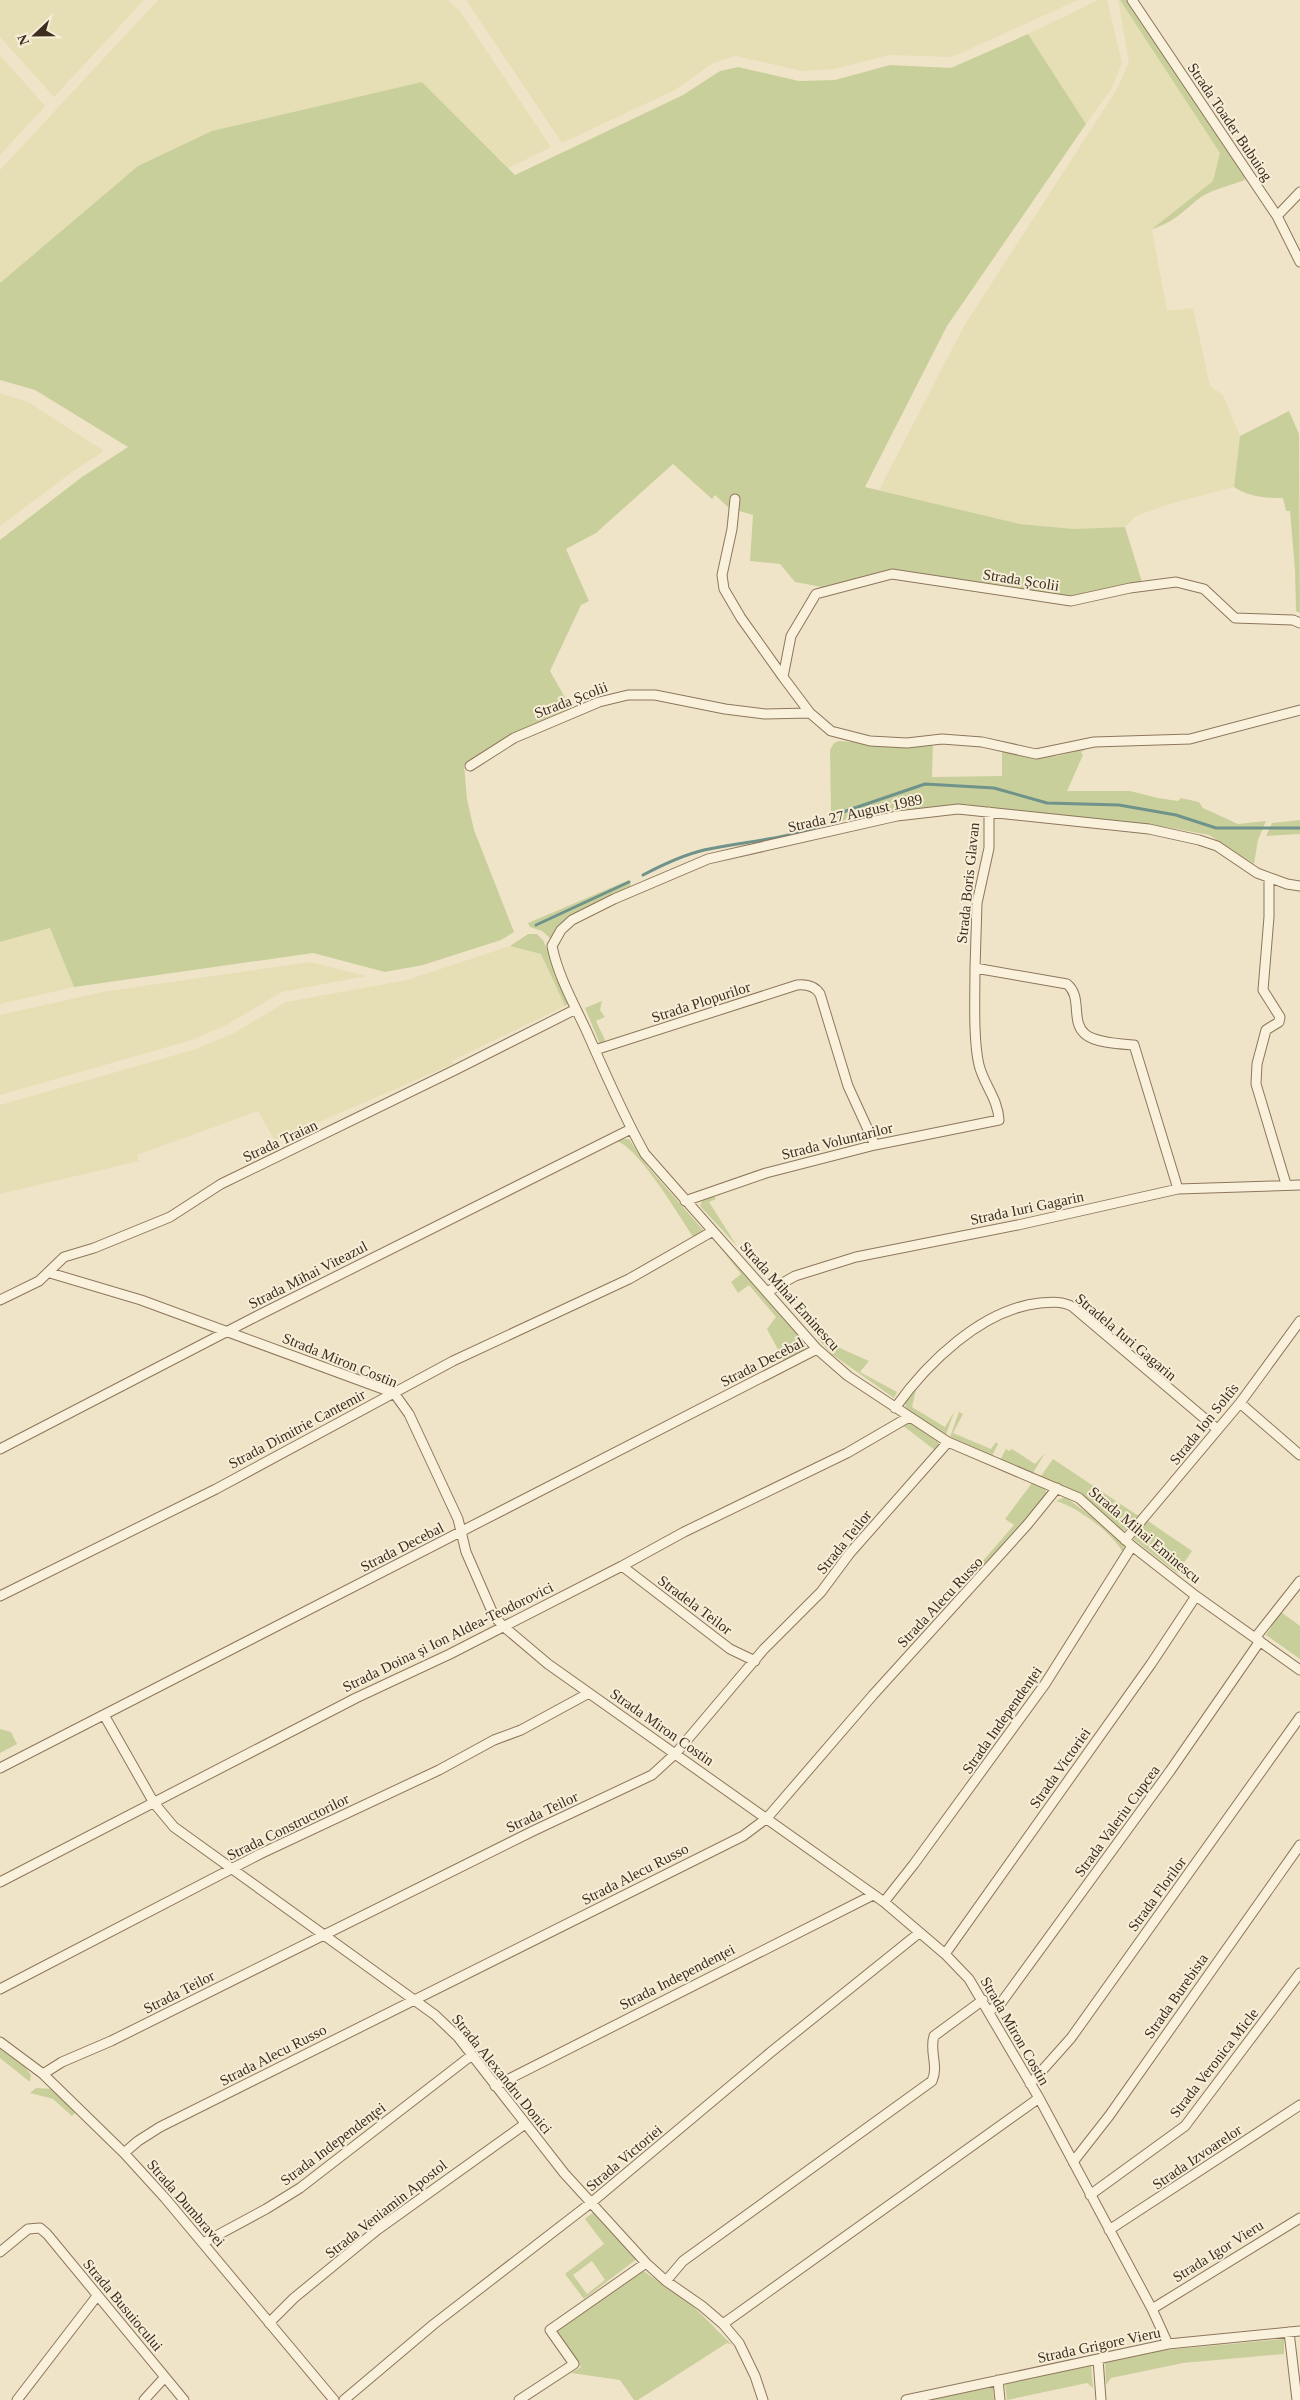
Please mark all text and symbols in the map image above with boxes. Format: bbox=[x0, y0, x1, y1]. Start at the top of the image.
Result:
north arrow bbox=[10, 10, 60, 60]
text: N bbox=[15, 32, 32, 47]
street label: Strada Toader Bubuiog bbox=[1185, 60, 1276, 184]
street label: Strada Școlii bbox=[982, 566, 1060, 595]
street label: Strada Școlii bbox=[532, 679, 610, 722]
street label: Strada 27 August 1989 bbox=[786, 791, 924, 835]
street label: Strada Boris Glavan bbox=[954, 821, 982, 944]
street label: Strada Plopurilor bbox=[650, 978, 752, 1026]
street label: Strada Traian bbox=[240, 1117, 320, 1165]
street label: Strada Voluntarilor bbox=[780, 1119, 894, 1163]
street label: Strada Iuri Gagarin bbox=[969, 1188, 1086, 1228]
street label: Strada Mihai Viteazul bbox=[246, 1238, 370, 1312]
street label: Strada Mihai Eminescu bbox=[737, 1238, 843, 1354]
street label: Stradela Iuri Gagarin bbox=[1072, 1290, 1180, 1384]
street label: Strada Miron Costin bbox=[280, 1330, 400, 1391]
street label: Strada Decebal bbox=[718, 1334, 806, 1390]
street label: Strada Ion Soltîs bbox=[1166, 1380, 1242, 1468]
street label: Strada Dimitrie Cantemir bbox=[226, 1386, 368, 1472]
street label: Strada Mihai Eminescu bbox=[1086, 1484, 1204, 1587]
street label: Strada Teilor bbox=[813, 1507, 875, 1577]
street label: Strada Decebal bbox=[358, 1519, 446, 1575]
street label: Strada Alecu Russo bbox=[894, 1554, 986, 1650]
street label: Stradela Teilor bbox=[655, 1572, 735, 1638]
street label: Strada Doina și Ion Aldea-Teodorovici bbox=[340, 1579, 556, 1696]
street label: Strada Independenței bbox=[959, 1663, 1046, 1777]
street label: Strada Miron Costin bbox=[607, 1685, 717, 1769]
street label: Strada Victoriei bbox=[1026, 1725, 1094, 1811]
street label: Strada Valeriu Cupcea bbox=[1071, 1762, 1163, 1880]
street label: Strada Teilor bbox=[504, 1788, 580, 1836]
street label: Strada Constructorilor bbox=[224, 1790, 352, 1864]
street label: Strada Alecu Russo bbox=[579, 1840, 691, 1908]
street label: Strada Florilor bbox=[1125, 1854, 1189, 1934]
street label: Strada Independenței bbox=[617, 1941, 738, 2014]
street label: Strada Burebista bbox=[1141, 1950, 1211, 2041]
street label: Strada Teilor bbox=[141, 1967, 217, 2017]
street label: Strada Miron Costin bbox=[977, 1974, 1053, 2088]
street label: Strada Veronica Micle bbox=[1166, 2005, 1262, 2121]
street label: Strada Alexandru Donici bbox=[449, 2011, 555, 2137]
street label: Strada Alecu Russo bbox=[217, 2021, 329, 2089]
street label: Strada Independenţei bbox=[277, 2099, 389, 2189]
street label: Strada Izvoarelor bbox=[1150, 2121, 1244, 2193]
street label: Strada Victoriei bbox=[583, 2122, 665, 2194]
street label: Strada Dumbravei bbox=[144, 2156, 228, 2250]
street label: Strada Veniamin Apostol bbox=[322, 2157, 450, 2261]
street label: Strada Igor Vieru bbox=[1170, 2216, 1267, 2285]
street label: Strada Busuiocului bbox=[80, 2256, 166, 2354]
street label: Strada Grigore Vieru bbox=[1036, 2324, 1163, 2366]

